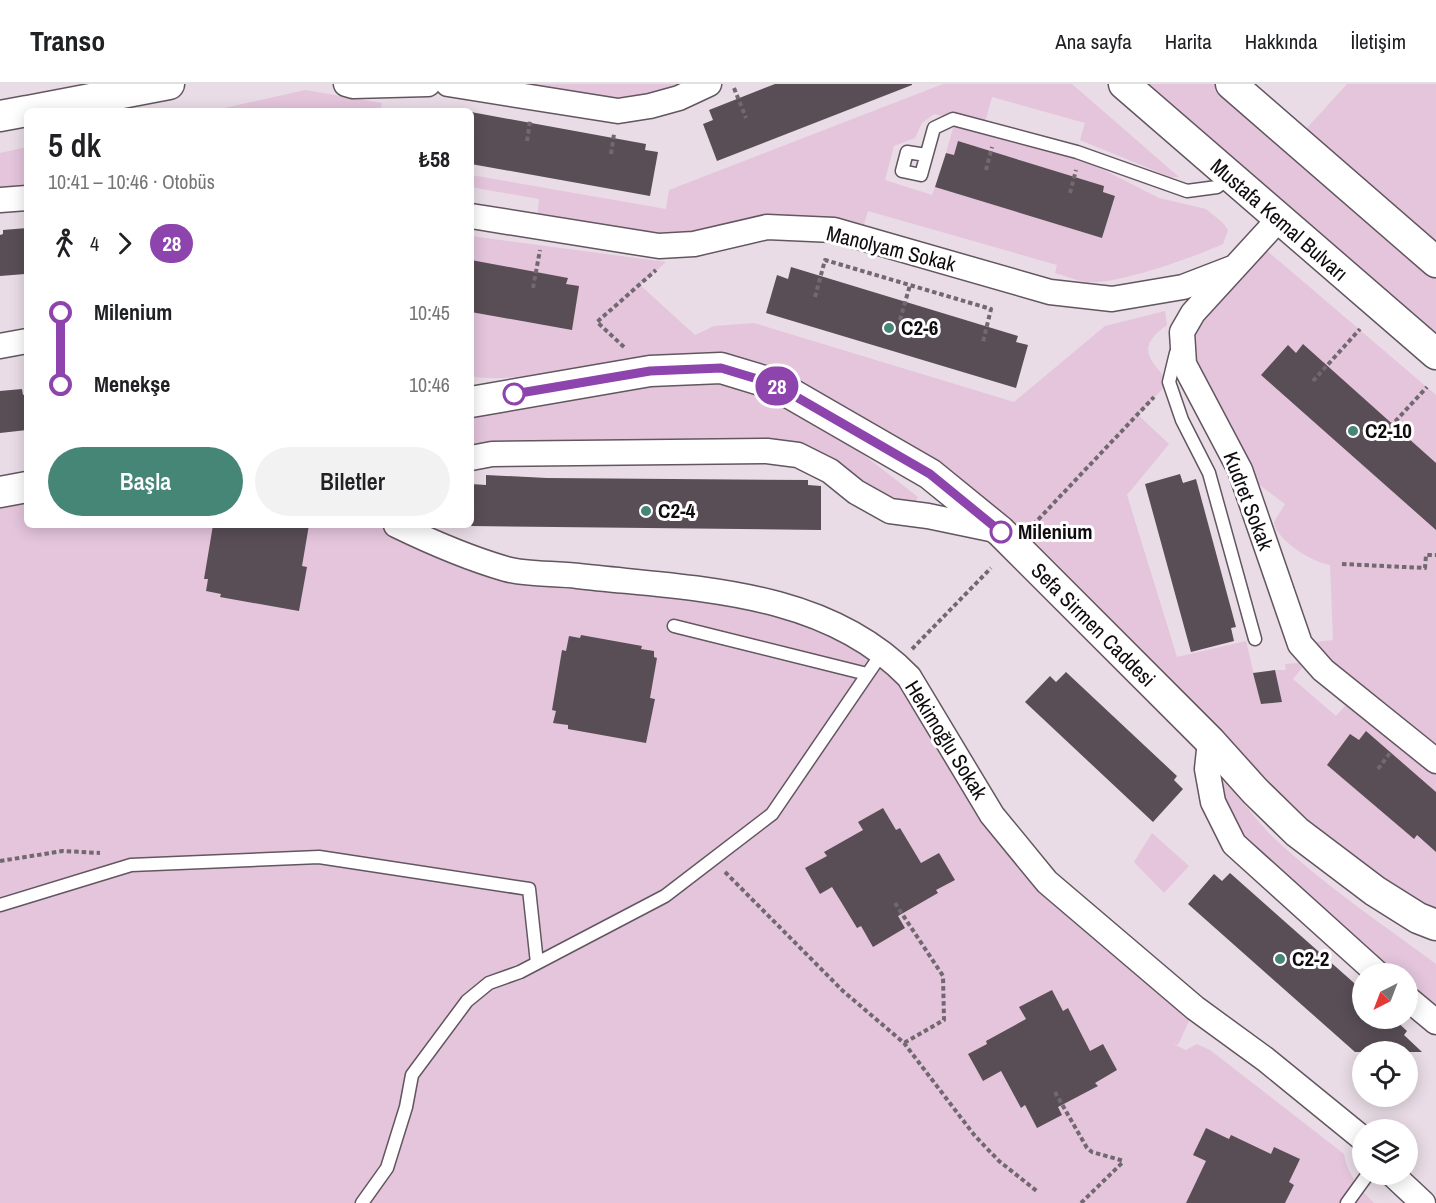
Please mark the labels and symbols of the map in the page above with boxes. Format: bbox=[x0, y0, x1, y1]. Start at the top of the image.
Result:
street label: Mustafa Kemal Bulvarı bbox=[1204, 152, 1354, 287]
street label: Manolyam Sokak bbox=[824, 218, 959, 279]
place label: C2-6 bbox=[901, 313, 938, 342]
marker: C2-6 bbox=[882, 321, 896, 335]
line badge: 28 bbox=[750, 366, 804, 406]
unlabelled marker bbox=[503, 383, 525, 405]
place label: C2-10 bbox=[1365, 416, 1412, 445]
marker: C2-10 bbox=[1346, 424, 1360, 438]
street label: Kudret Sokak bbox=[1216, 447, 1281, 555]
place label: C2-4 bbox=[658, 496, 696, 525]
marker: C2-4 bbox=[639, 504, 653, 518]
place label: Milenium bbox=[1018, 517, 1093, 546]
marker: Milenium bbox=[990, 521, 1012, 543]
street label: Sefa Sirmen Caddesi bbox=[1025, 556, 1162, 693]
street label: Hekimoğlu Sokak bbox=[898, 675, 995, 805]
place label: C2-2 bbox=[1292, 944, 1329, 973]
marker: C2-2 bbox=[1273, 952, 1287, 966]
north arrow bbox=[1352, 963, 1418, 1029]

